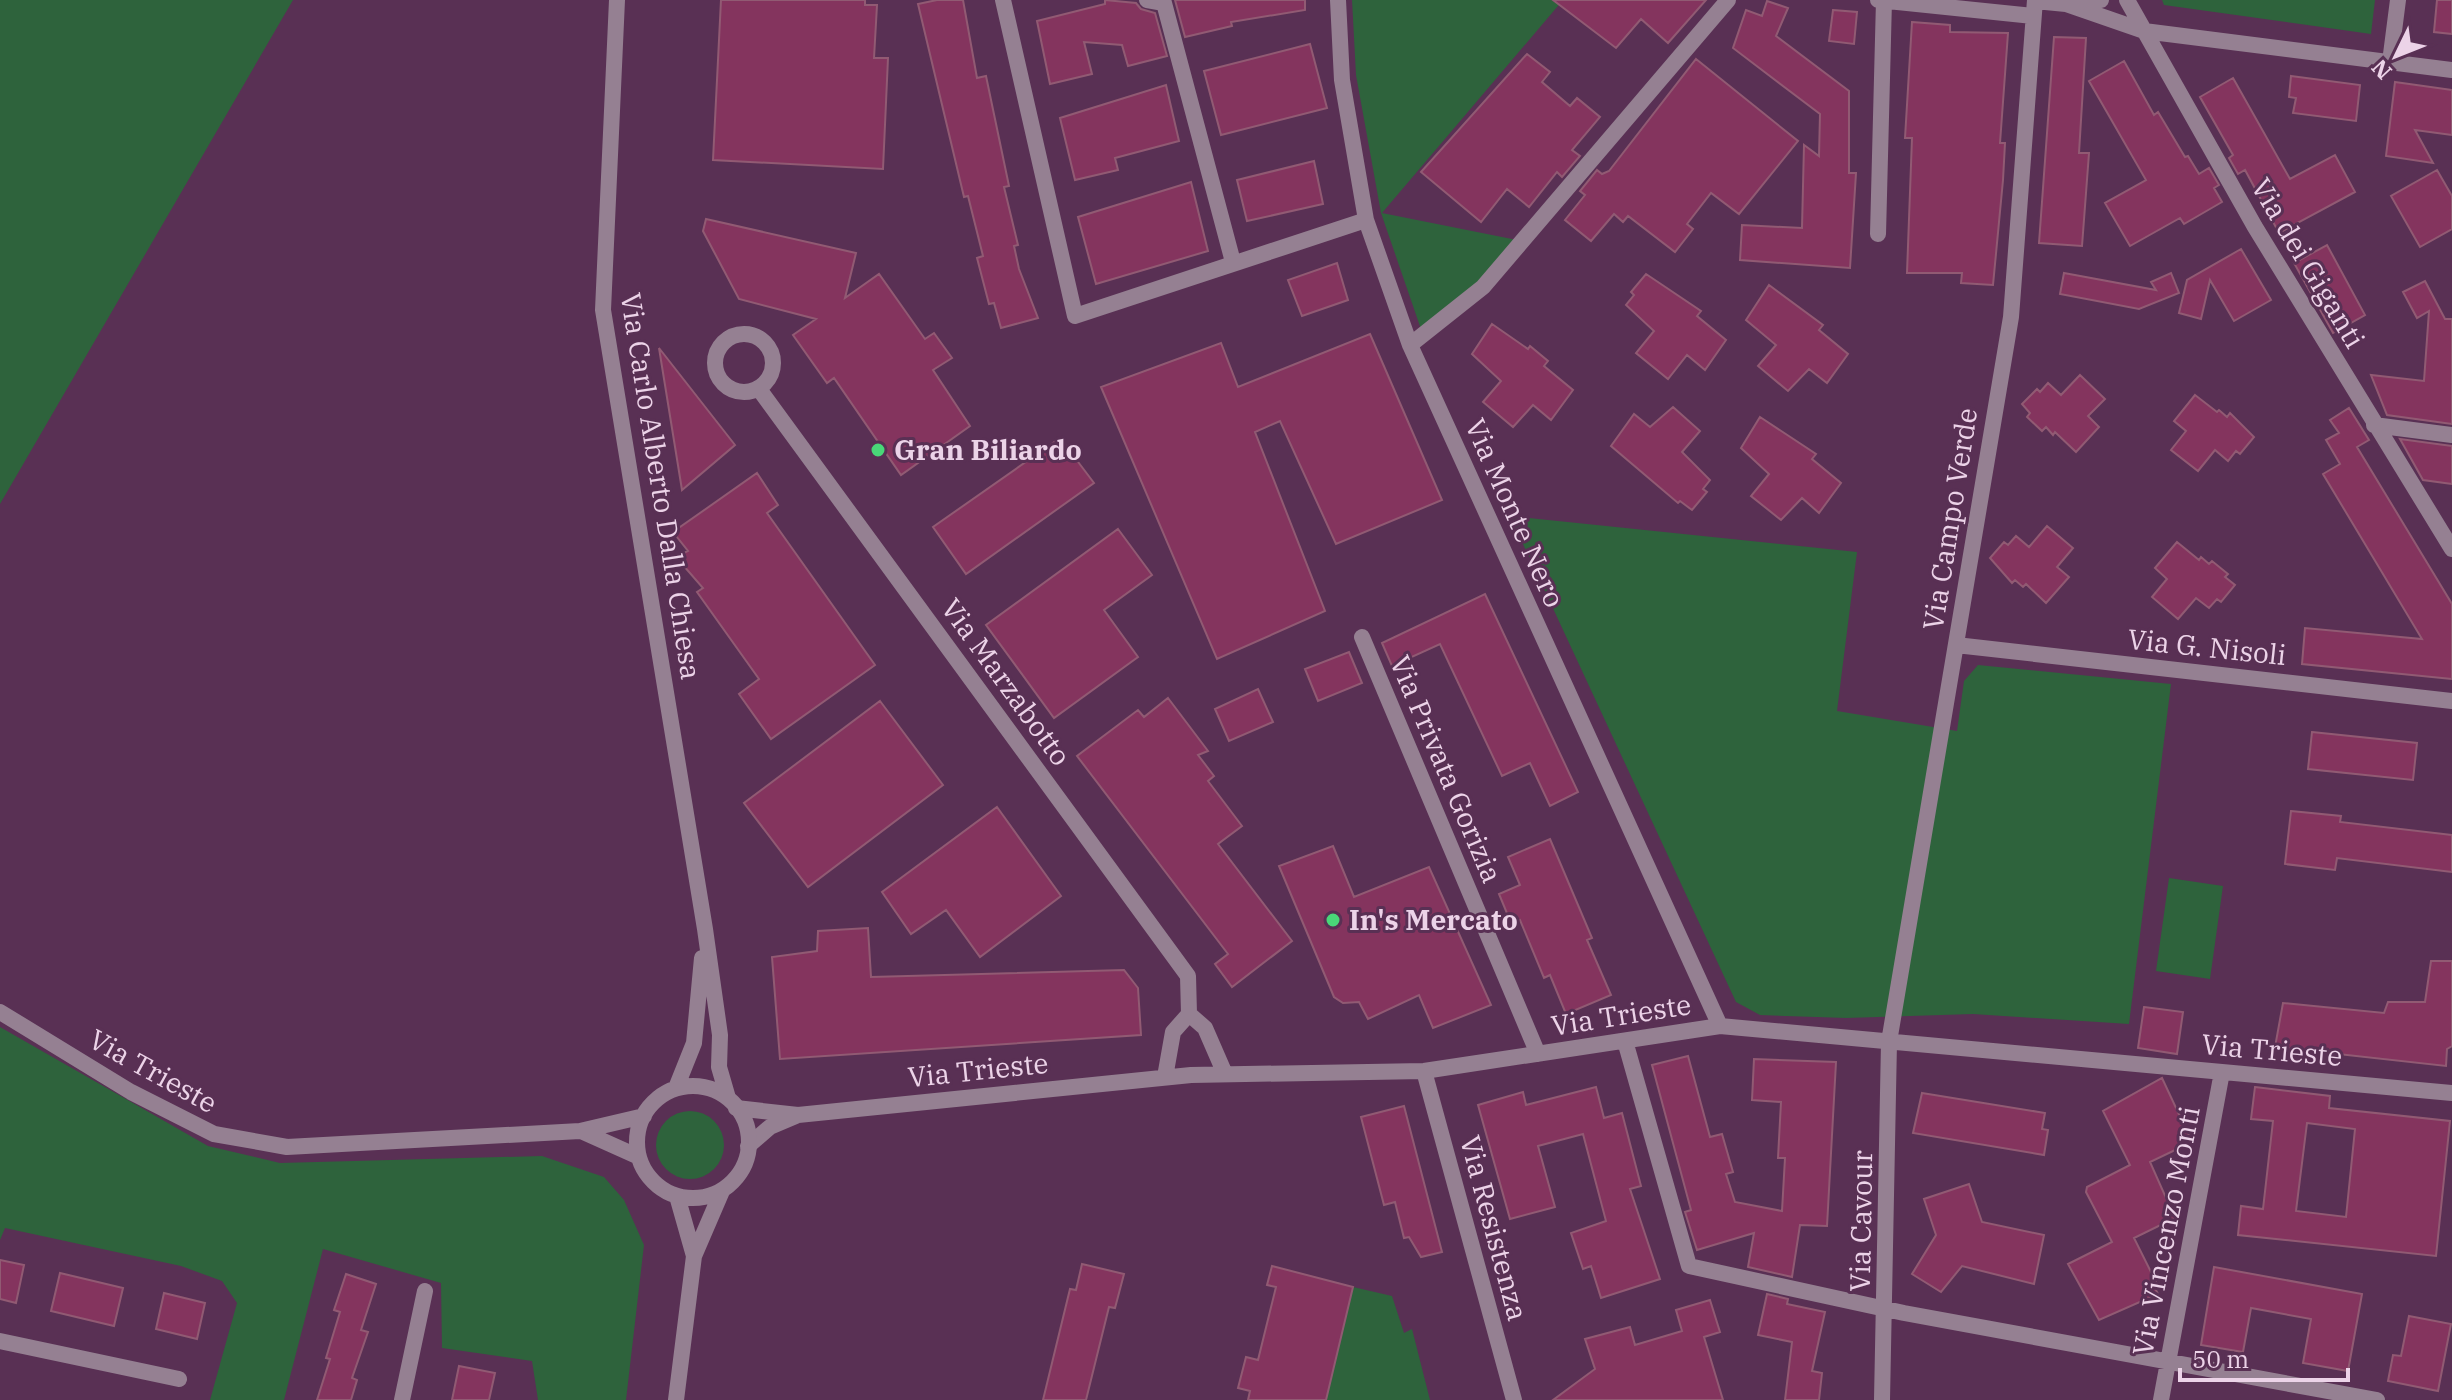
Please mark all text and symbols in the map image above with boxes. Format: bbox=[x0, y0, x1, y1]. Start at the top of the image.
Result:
north arrow bbox=[2356, 16, 2436, 96]
text: N bbox=[2364, 54, 2398, 86]
street label: Via dei Giganti bbox=[2243, 171, 2374, 355]
street label: Via Carlo Alberto Dalla Chiesa bbox=[613, 290, 710, 682]
street label: Via Campo Verde bbox=[1914, 405, 1985, 633]
street label: Via Monte Nero bbox=[1457, 413, 1574, 613]
place label: Gran Biliardo bbox=[894, 431, 1082, 468]
marker: Gran Biliardo bbox=[869, 441, 887, 459]
street label: Via Marzabotto bbox=[933, 591, 1080, 773]
street label: Via G. Nisoli bbox=[2126, 620, 2288, 673]
street label: Via Privata Gorizia bbox=[1382, 649, 1511, 888]
place label: In's Mercato bbox=[1349, 901, 1518, 938]
marker: In's Mercato bbox=[1324, 911, 1342, 929]
street label: Via Trieste bbox=[1548, 985, 1693, 1044]
street label: Via Trieste bbox=[83, 1020, 224, 1121]
street label: Via Trieste bbox=[2200, 1025, 2344, 1074]
street label: Via Trieste bbox=[906, 1044, 1050, 1095]
street label: Via Vincenzo Monti bbox=[2123, 1103, 2208, 1359]
street label: Via Resistenza bbox=[1452, 1131, 1537, 1325]
street label: Via Cavour bbox=[1841, 1149, 1880, 1292]
scale bar bbox=[2180, 1332, 2348, 1382]
text: 50 m bbox=[2192, 1343, 2249, 1375]

